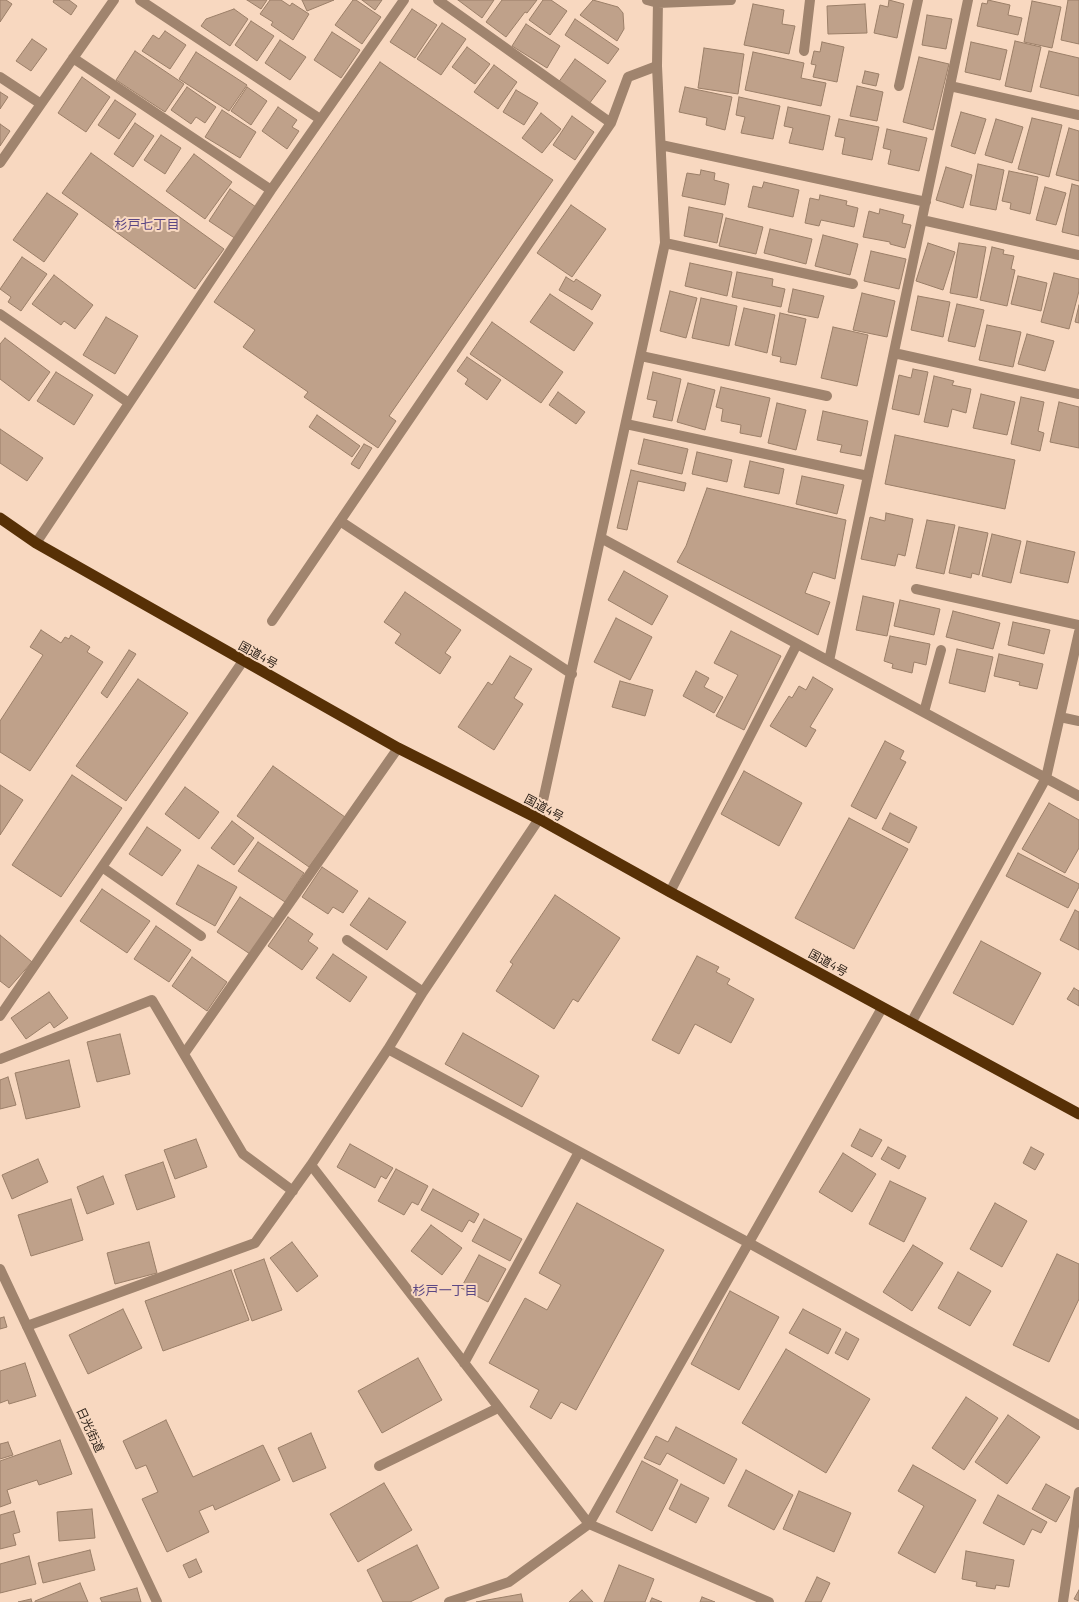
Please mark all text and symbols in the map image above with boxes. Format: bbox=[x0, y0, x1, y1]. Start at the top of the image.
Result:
district label: 杉戸七丁目 bbox=[115, 217, 179, 233]
street label: 国道4号 bbox=[236, 638, 280, 672]
street label: 国道4号 bbox=[522, 792, 566, 824]
street label: 国道4号 bbox=[806, 946, 850, 980]
district label: 杉戸一丁目 bbox=[413, 1283, 477, 1299]
street label: 日光街道 bbox=[73, 1405, 107, 1455]

